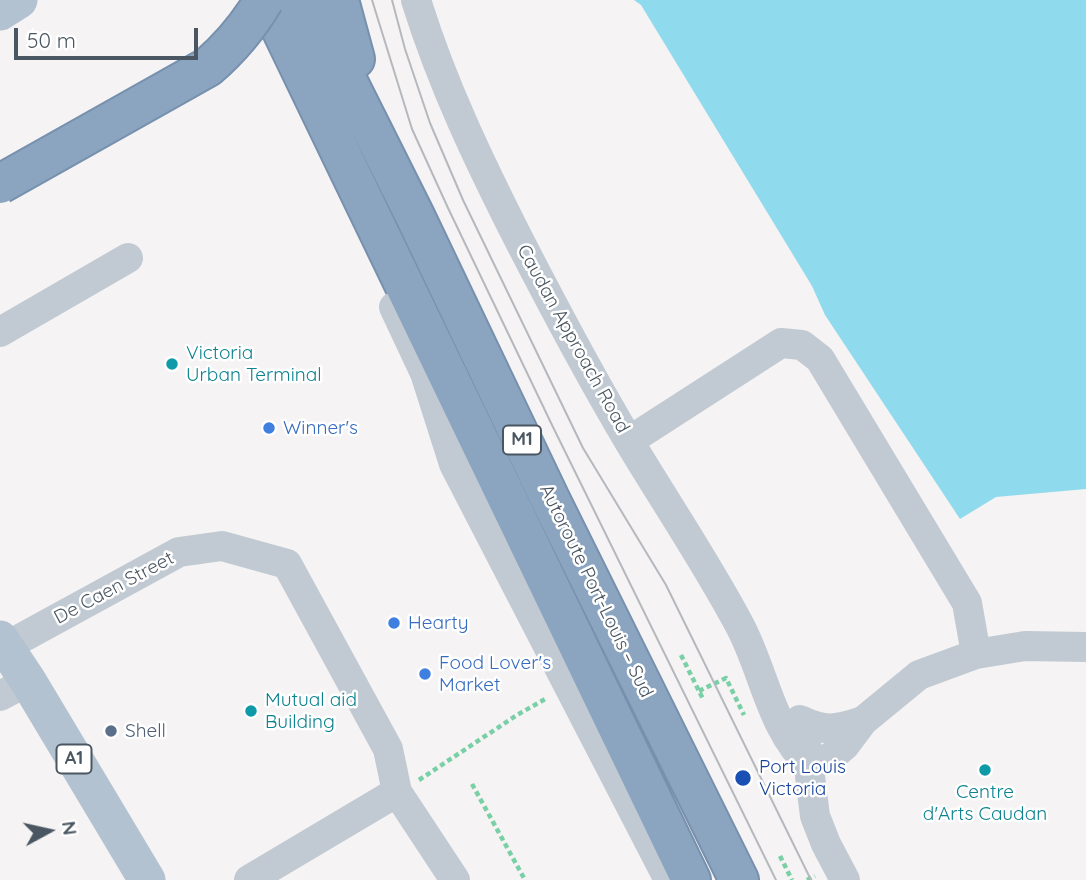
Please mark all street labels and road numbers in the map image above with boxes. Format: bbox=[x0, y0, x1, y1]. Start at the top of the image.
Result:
street label: Caudan Approach Road bbox=[512, 241, 634, 437]
road number: M1 bbox=[503, 426, 541, 454]
street label: Autoroute Port-Louis – Sud bbox=[534, 481, 658, 701]
street label: De Caen Street bbox=[50, 547, 178, 629]
road number: A1 bbox=[56, 744, 92, 774]

